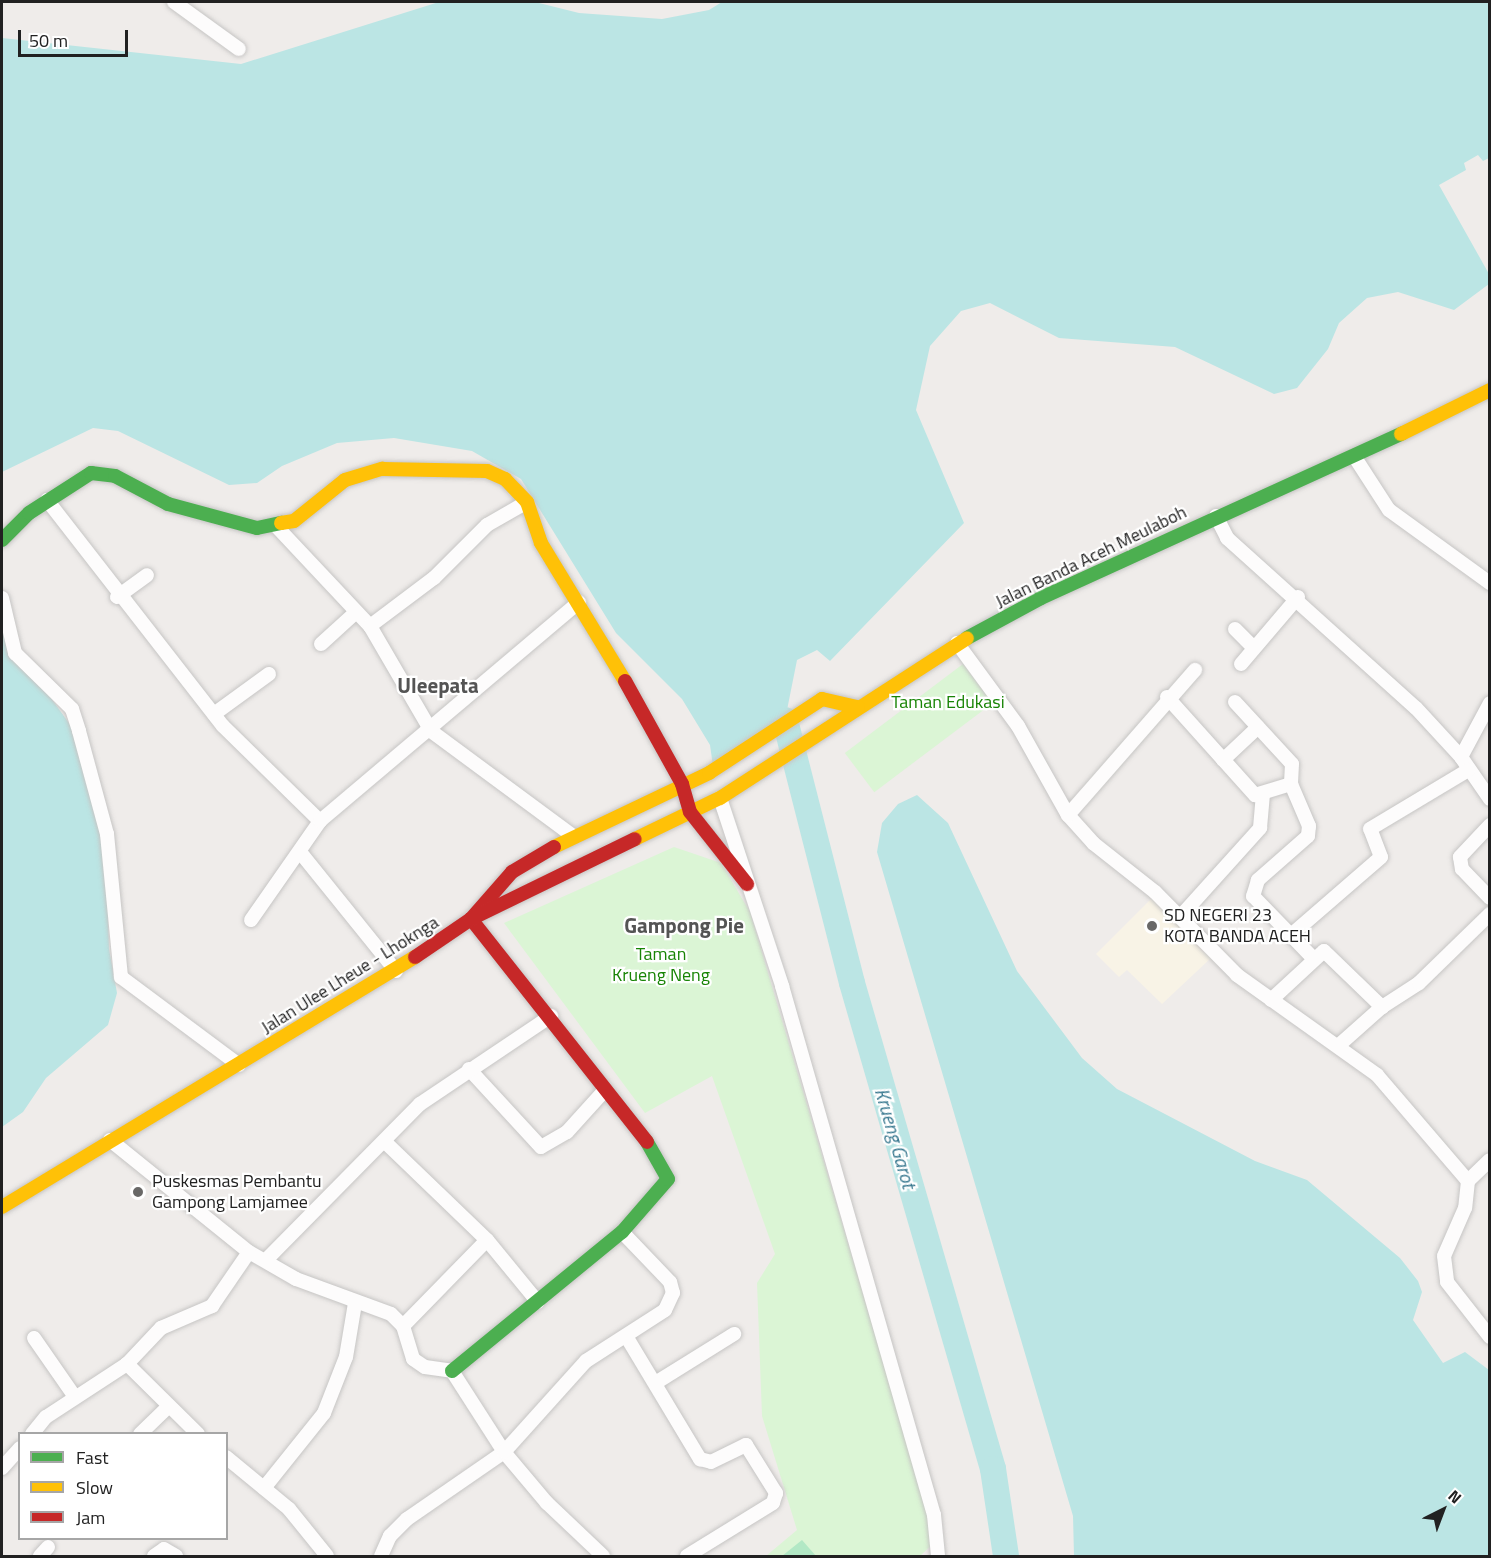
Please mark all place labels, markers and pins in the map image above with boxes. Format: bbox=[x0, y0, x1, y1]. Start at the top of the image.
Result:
place label: SD NEGERI 23 KOTA BANDA ACEH bbox=[1164, 905, 1311, 948]
marker: SD NEGERI 23 KOTA BANDA ACEH bbox=[1145, 919, 1159, 933]
place label: Puskesmas Pembantu Gampong Lamjamee bbox=[152, 1171, 322, 1214]
marker: Puskesmas Pembantu Gampong Lamjamee bbox=[129, 1183, 147, 1201]

